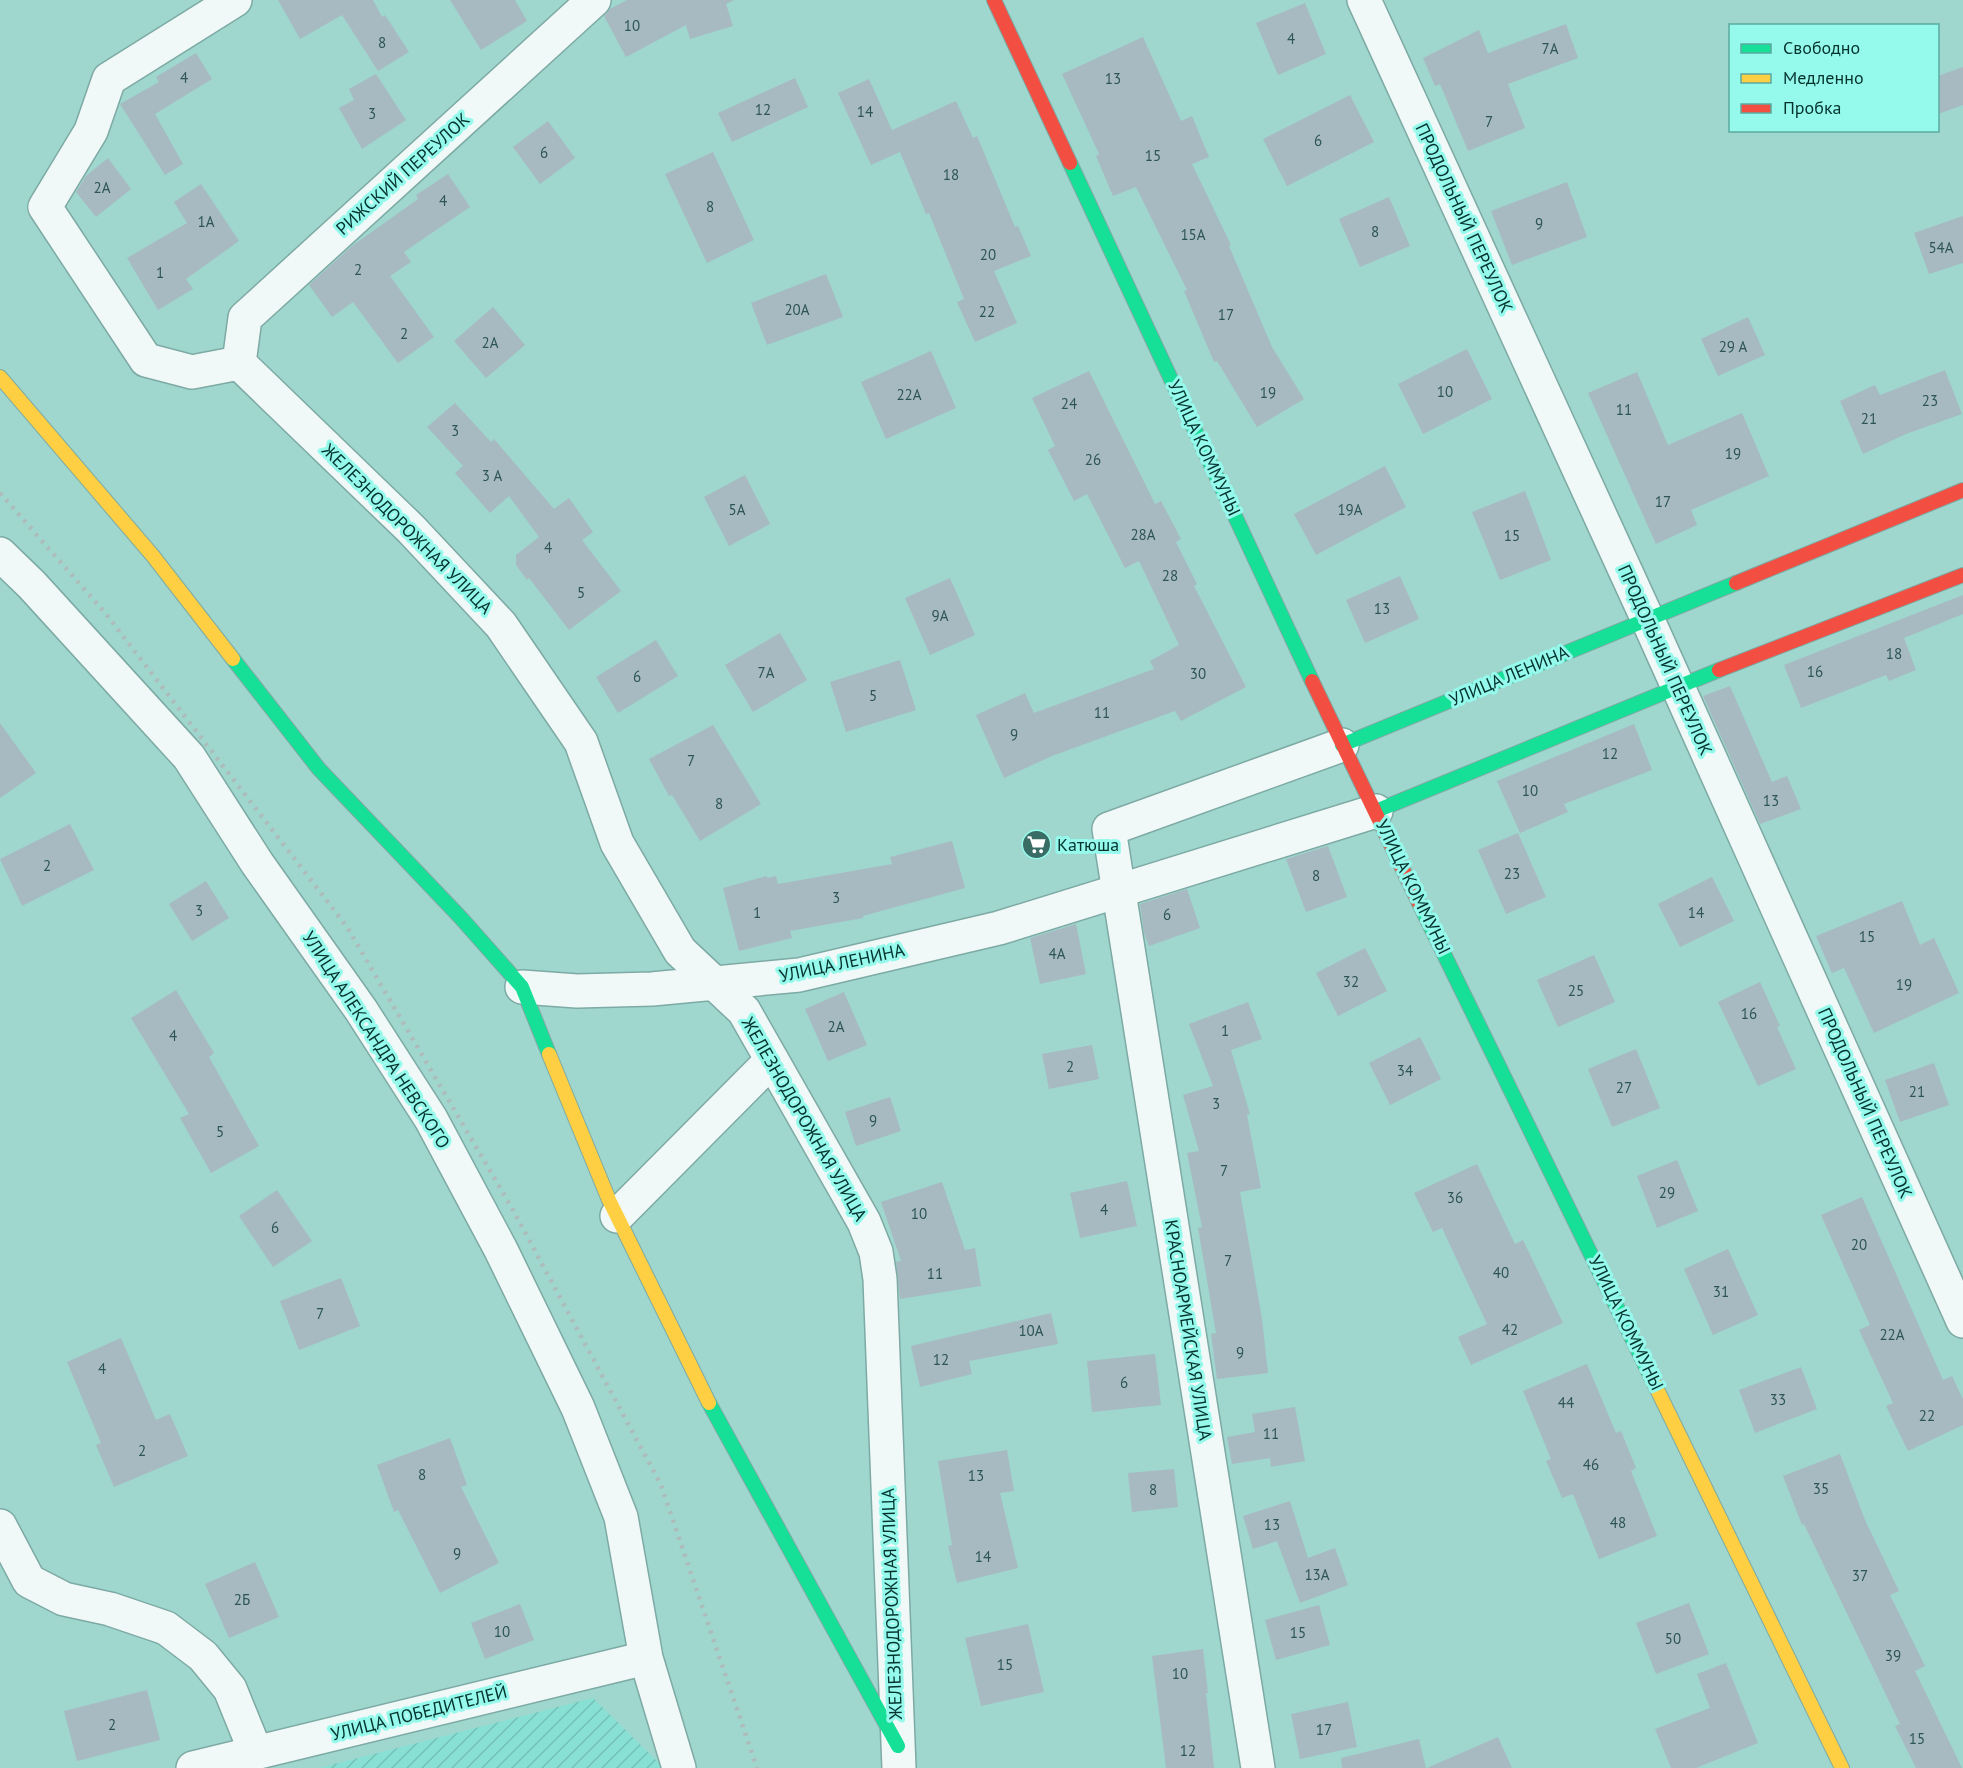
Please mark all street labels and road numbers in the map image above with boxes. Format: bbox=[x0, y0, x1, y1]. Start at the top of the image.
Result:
street label: РИЖСКИЙ ПЕРЕУЛОК bbox=[331, 107, 474, 240]
street label: ПРОДОЛЬНЫЙ ПЕРЕУЛОК bbox=[1410, 119, 1519, 316]
street label: УЛИЦА КОММУНЫ bbox=[1163, 376, 1246, 519]
street label: ЖЕЛЕЗНОДОРОЖНАЯ УЛИЦА bbox=[317, 438, 498, 619]
street label: ПРОДОЛЬНЫЙ ПЕРЕУЛОК bbox=[1613, 561, 1718, 759]
street label: УЛИЦА ЛЕНИНА bbox=[1446, 640, 1572, 711]
street label: УЛИЦА КОММУНЫ bbox=[1371, 816, 1456, 958]
street label: УЛИЦА АЛЕКСАНДРА НЕВСКОГО bbox=[297, 927, 455, 1153]
street label: УЛИЦА ЛЕНИНА bbox=[777, 938, 907, 987]
street label: ПРОДОЛЬНЫЙ ПЕРЕУЛОК bbox=[1813, 1004, 1918, 1202]
street label: ЖЕЛЕЗНОДОРОЖНАЯ УЛИЦА bbox=[736, 1012, 873, 1225]
street label: КРАСНОАРМЕЙСКАЯ УЛИЦА bbox=[1160, 1218, 1217, 1442]
street label: УЛИЦА КОММУНЫ bbox=[1584, 1252, 1669, 1394]
street label: ЖЕЛЕЗНОДОРОЖНАЯ УЛИЦА bbox=[876, 1487, 907, 1721]
street label: УЛИЦА ПОБЕДИТЕЛЕЙ bbox=[328, 1680, 509, 1746]

